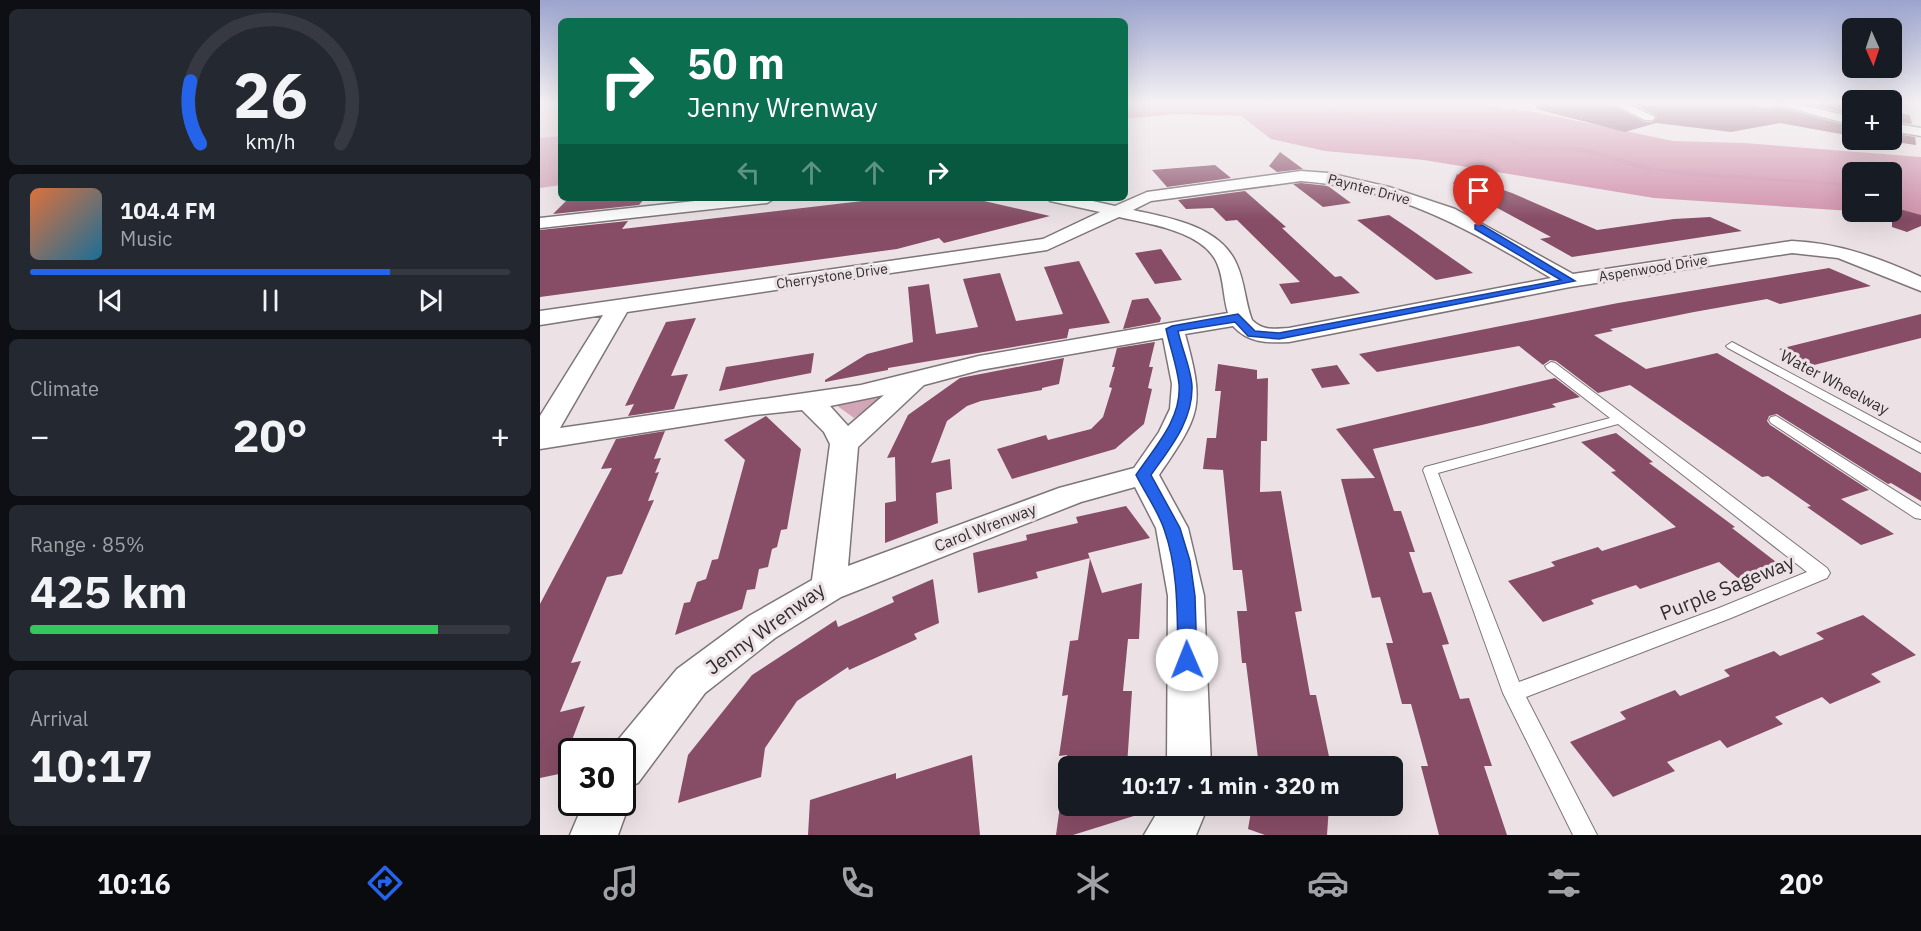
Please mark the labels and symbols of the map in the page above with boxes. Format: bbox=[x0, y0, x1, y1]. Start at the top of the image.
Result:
north arrow bbox=[1842, 18, 1902, 78]
pin bbox=[1453, 165, 1504, 227]
street label: Paynter Drive bbox=[1326, 169, 1412, 209]
street label: Aspenwood Drive bbox=[1597, 250, 1709, 285]
street label: Cherrystone Drive bbox=[775, 259, 889, 293]
street label: Water Wheelway bbox=[1777, 345, 1893, 419]
street label: Carol Wrenway bbox=[931, 498, 1039, 556]
street label: Purple Sageway bbox=[1656, 548, 1798, 626]
street label: Jenny Wrenway bbox=[700, 576, 830, 680]
position arrow bbox=[1155, 628, 1219, 692]
speed limit sign: 30 bbox=[558, 738, 636, 816]

